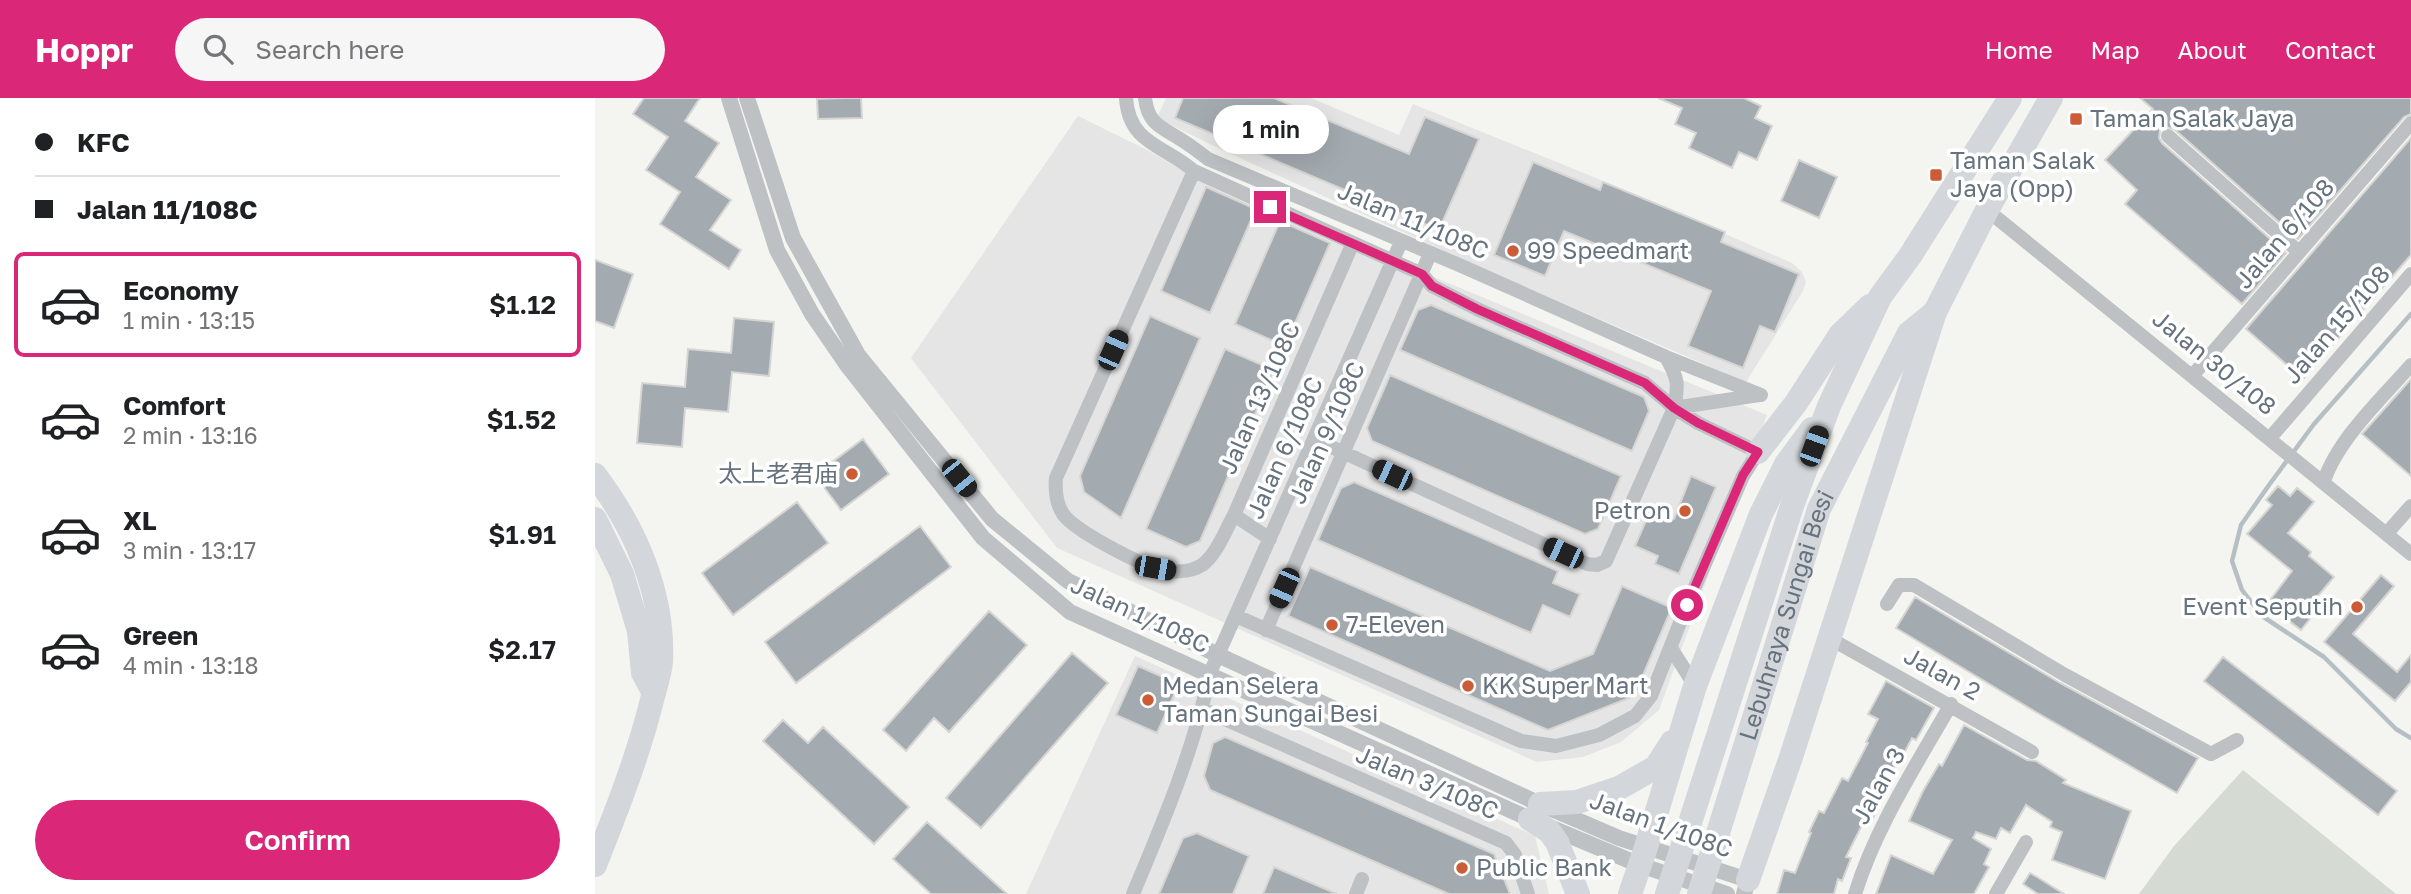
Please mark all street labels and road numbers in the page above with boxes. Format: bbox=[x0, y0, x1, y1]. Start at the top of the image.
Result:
street label: Jalan 6/108 bbox=[2228, 172, 2339, 294]
street label: Jalan 11/108C bbox=[1334, 175, 1493, 264]
street label: Jalan 15/108 bbox=[2277, 259, 2395, 389]
street label: Jalan 30/108 bbox=[2147, 303, 2283, 420]
street label: Jalan 13/108C bbox=[1212, 317, 1305, 478]
street label: Jalan 9/108C bbox=[1281, 357, 1370, 508]
street label: Jalan 6/108C bbox=[1239, 372, 1328, 523]
street label: Lebuhraya Sungai Besi bbox=[1732, 485, 1839, 743]
street label: Jalan 1/108C bbox=[1067, 569, 1215, 658]
street label: Jalan 2 bbox=[1899, 640, 1986, 705]
street label: Jalan 3/108C bbox=[1352, 739, 1503, 825]
street label: Jalan 3 bbox=[1845, 742, 1910, 829]
street label: Jalan 1/108C bbox=[1586, 784, 1737, 863]

